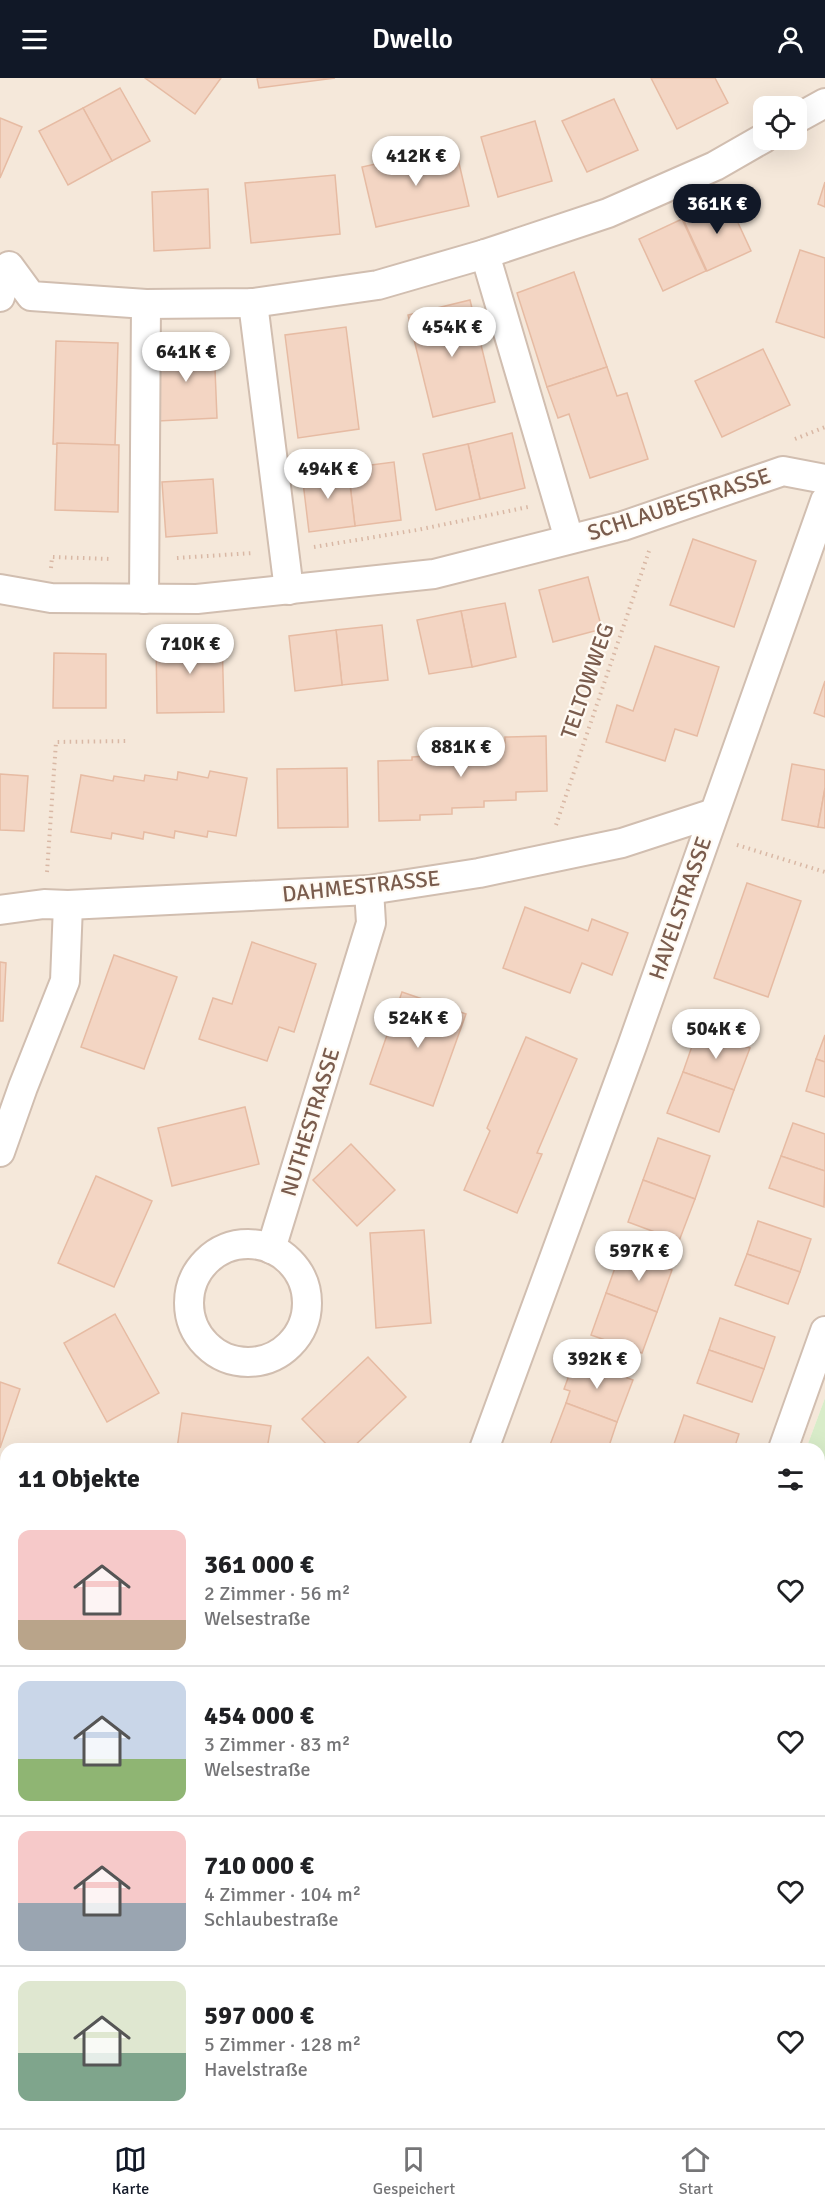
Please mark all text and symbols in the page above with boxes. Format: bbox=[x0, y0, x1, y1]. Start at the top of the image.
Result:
icon: menu bbox=[18, 23, 51, 56]
text: Dwello bbox=[372, 23, 453, 56]
icon: person bbox=[774, 23, 807, 56]
map controls bbox=[753, 96, 807, 150]
button: locate bbox=[753, 96, 807, 150]
pin: 412K € bbox=[367, 136, 465, 187]
text: 412K € bbox=[386, 143, 446, 168]
pin: 361K € bbox=[668, 184, 766, 235]
text: 361K € bbox=[687, 191, 747, 216]
pin: 454K € bbox=[403, 307, 501, 358]
text: 454K € bbox=[422, 314, 482, 339]
pin: 641K € bbox=[137, 332, 235, 383]
text: 641K € bbox=[156, 339, 216, 364]
pin: 494K € bbox=[279, 449, 377, 500]
text: 494K € bbox=[298, 456, 358, 481]
street label: SCHLAUBESTRASSE bbox=[584, 462, 774, 546]
street label: TELTOWWEG bbox=[555, 619, 619, 743]
pin: 710K € bbox=[141, 624, 239, 675]
text: 710K € bbox=[160, 631, 220, 656]
pin: 881K € bbox=[412, 727, 510, 778]
text: 881K € bbox=[431, 734, 491, 759]
street label: HAVELSTRASSE bbox=[643, 833, 717, 983]
street label: DAHMESTRASSE bbox=[281, 864, 441, 908]
pin: 524K € bbox=[369, 998, 467, 1049]
text: 524K € bbox=[388, 1005, 448, 1030]
pin: 504K € bbox=[667, 1009, 765, 1060]
text: 504K € bbox=[686, 1016, 746, 1041]
street label: NUTHESTRASSE bbox=[275, 1045, 345, 1199]
pin: 597K € bbox=[590, 1231, 688, 1282]
text: 597K € bbox=[609, 1238, 669, 1263]
pin: 392K € bbox=[548, 1339, 646, 1390]
text: 392K € bbox=[567, 1346, 627, 1371]
text: 11 Objekte bbox=[18, 1463, 140, 1495]
icon: filters bbox=[774, 1463, 807, 1496]
text: 361 000 € bbox=[204, 1549, 314, 1581]
icon: home bbox=[66, 1554, 138, 1626]
icon: heart bbox=[774, 1574, 807, 1607]
text: 2 Zimmer · 56 m² bbox=[204, 1581, 350, 1606]
text: Welsestraße bbox=[204, 1606, 311, 1631]
text: 454 000 € bbox=[204, 1700, 314, 1732]
icon: home bbox=[66, 1705, 138, 1777]
icon: heart bbox=[774, 1725, 807, 1758]
text: 3 Zimmer · 83 m² bbox=[204, 1732, 350, 1757]
text: Welsestraße bbox=[204, 1757, 311, 1782]
text: 710 000 € bbox=[204, 1850, 314, 1882]
icon: home bbox=[66, 1855, 138, 1927]
icon: heart bbox=[774, 1875, 807, 1908]
text: 4 Zimmer · 104 m² bbox=[204, 1882, 361, 1907]
text: Schlaubestraße bbox=[204, 1907, 339, 1932]
text: 597 000 € bbox=[204, 2000, 314, 2032]
icon: home bbox=[66, 2005, 138, 2077]
icon: heart bbox=[774, 2025, 807, 2058]
text: 5 Zimmer · 128 m² bbox=[204, 2032, 361, 2057]
text: Havelstraße bbox=[204, 2057, 308, 2082]
tab: Karte bbox=[112, 2143, 149, 2199]
tab: Gespeichert bbox=[373, 2143, 455, 2199]
tab: Start bbox=[679, 2143, 713, 2199]

